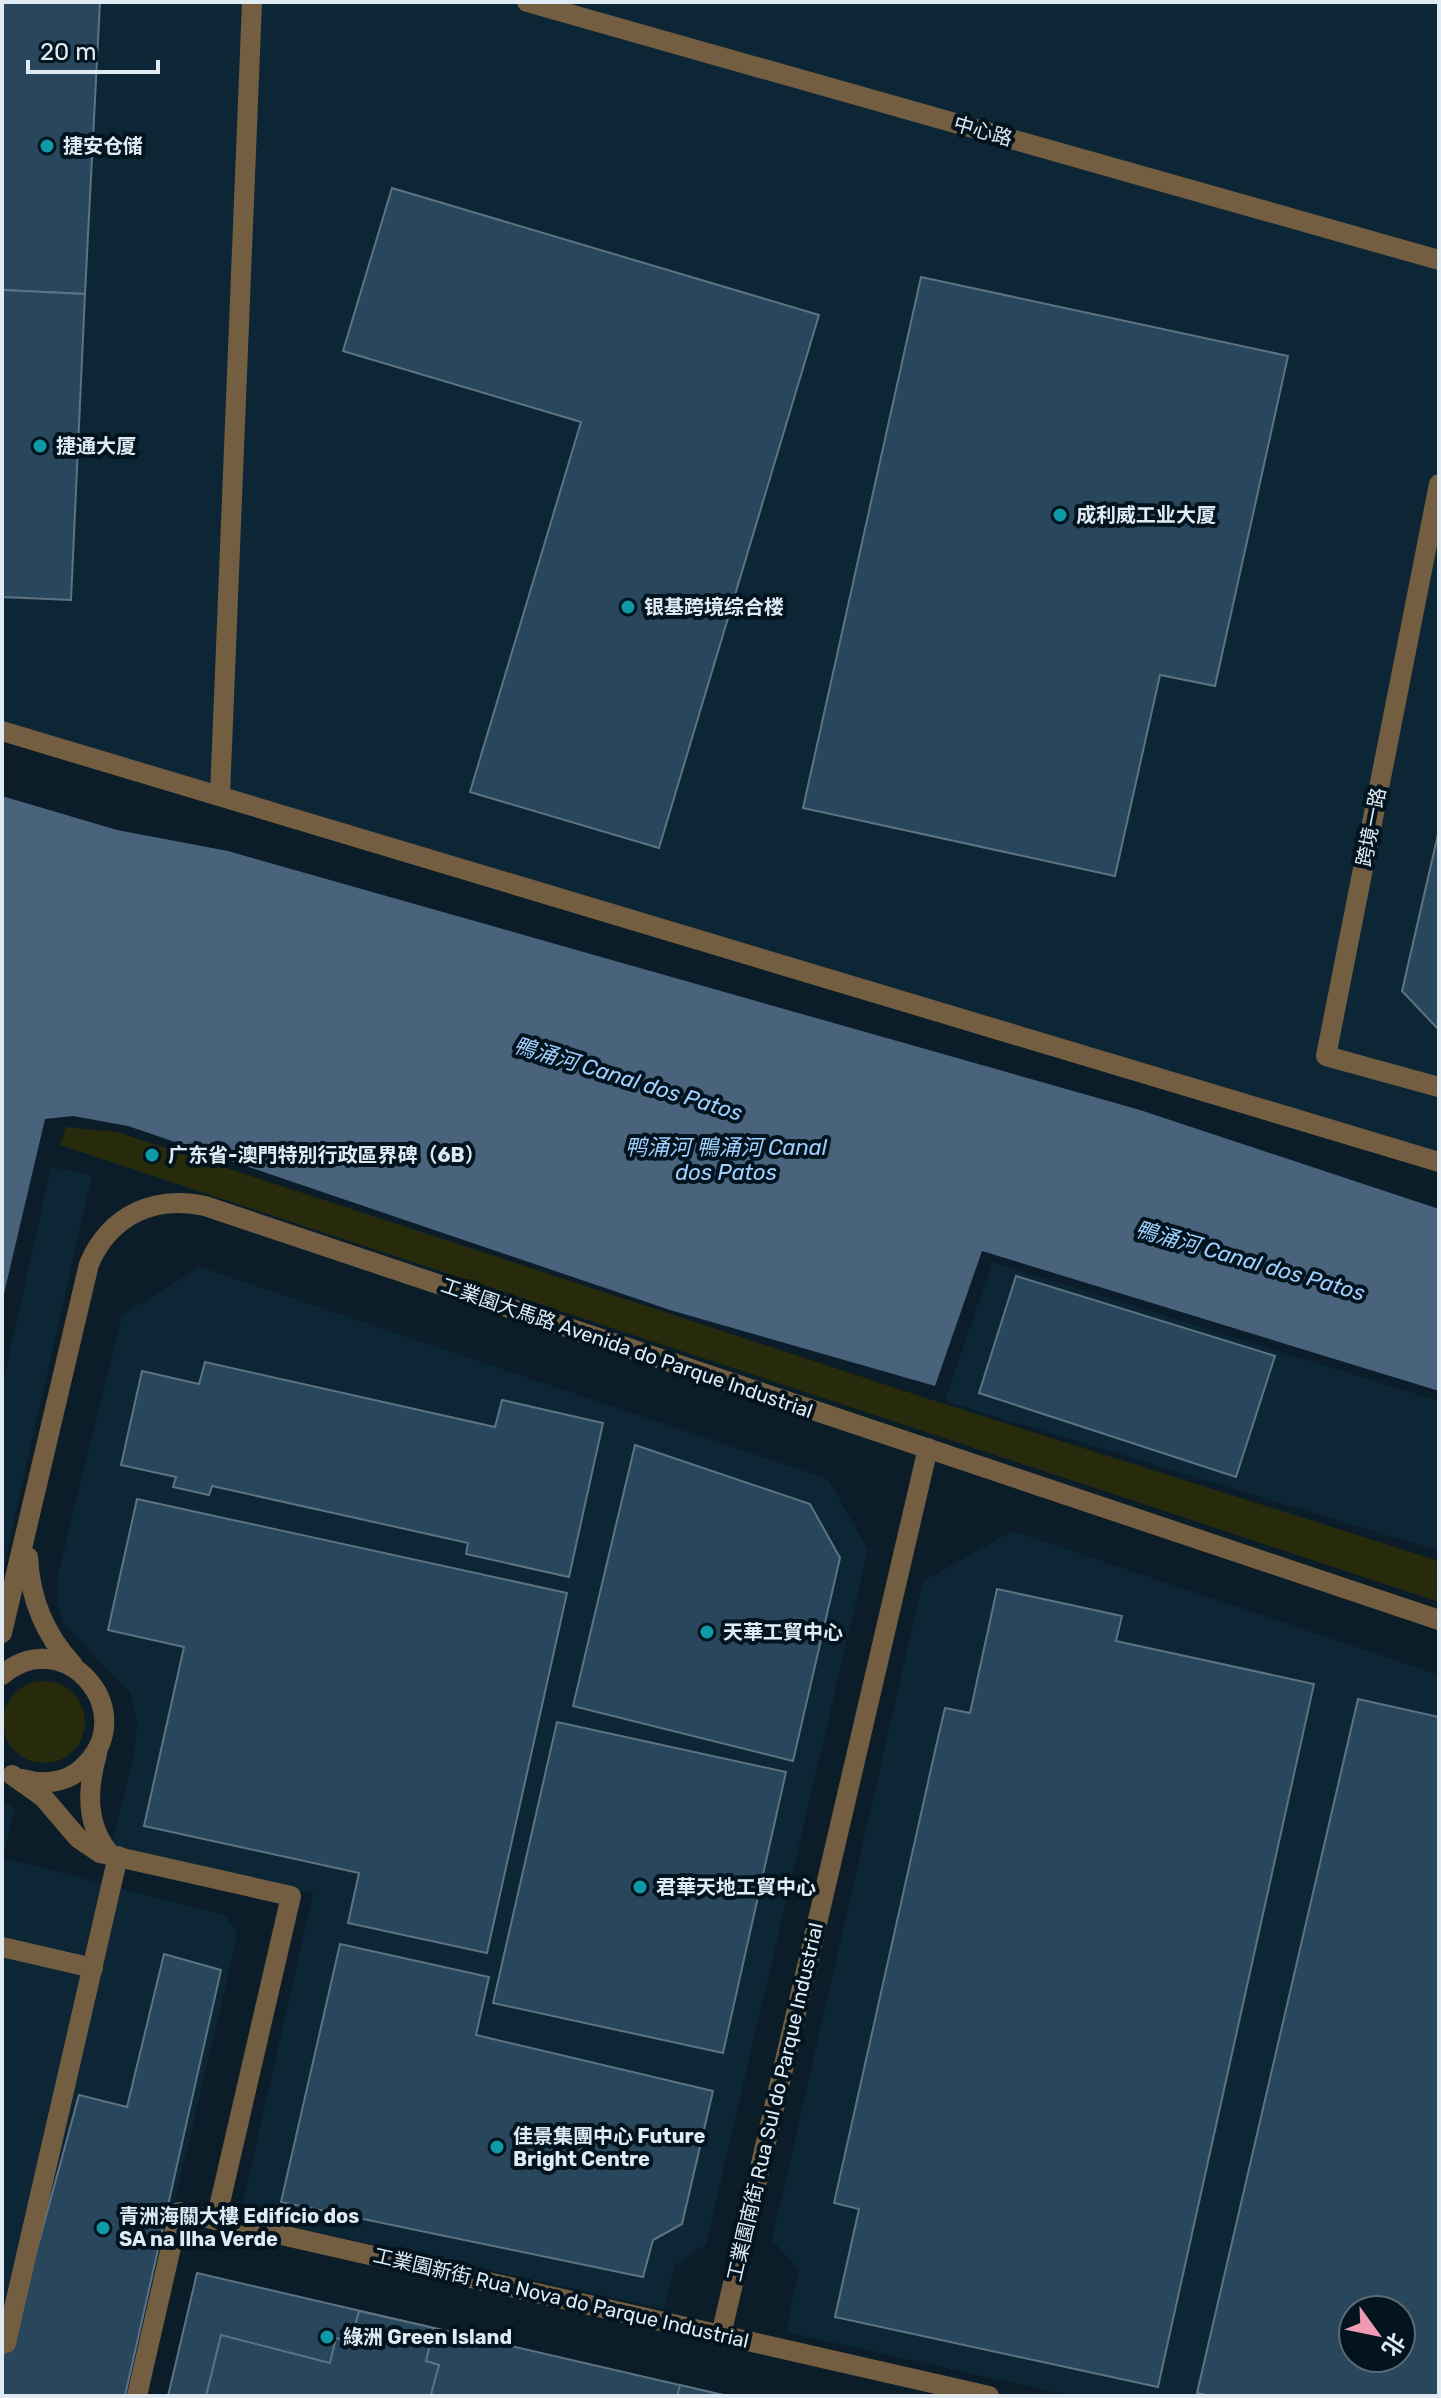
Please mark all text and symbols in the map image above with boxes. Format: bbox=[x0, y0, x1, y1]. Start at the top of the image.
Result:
scale bar bbox=[28, 24, 158, 74]
text: 20 m bbox=[40, 38, 97, 66]
street label: 中心路 bbox=[951, 111, 1015, 151]
place label: 捷安仓储 bbox=[63, 134, 143, 158]
marker: 捷安仓储 bbox=[38, 137, 56, 155]
place label: 捷通大厦 bbox=[56, 434, 136, 458]
marker: 捷通大厦 bbox=[31, 437, 49, 455]
place label: 成利威工业大厦 bbox=[1076, 503, 1216, 527]
marker: 成利威工业大厦 bbox=[1051, 506, 1069, 524]
place label: 银基跨境综合楼 bbox=[644, 595, 784, 619]
marker: 银基跨境综合楼 bbox=[619, 598, 637, 616]
street label: 跨境一路 bbox=[1352, 785, 1390, 869]
water label: 鴨涌河 Canal dos Patos bbox=[510, 1031, 746, 1127]
water label: 鸭涌河 鴨涌河 Canal dos Patos bbox=[625, 1134, 828, 1186]
place label: 广东省-澳門特別行政區界碑（6B） bbox=[168, 1143, 485, 1167]
marker: 广东省-澳門特別行政區界碑（6B） bbox=[143, 1146, 161, 1164]
water label: 鴨涌河 Canal dos Patos bbox=[1132, 1215, 1368, 1307]
street label: 工業園大馬路 Avenida do Parque Industrial bbox=[438, 1273, 816, 1423]
place label: 天華工貿中心 bbox=[723, 1620, 843, 1644]
marker: 天華工貿中心 bbox=[698, 1623, 716, 1641]
place label: 君華天地工貿中心 bbox=[656, 1875, 816, 1899]
marker: 君華天地工貿中心 bbox=[631, 1878, 649, 1896]
street label: 工業園南街 Rua Sul do Parque Industrial bbox=[722, 1920, 828, 2284]
place label: 佳景集團中心 Future Bright Centre bbox=[513, 2124, 705, 2171]
marker: 佳景集團中心 Future Bright Centre bbox=[488, 2138, 506, 2156]
place label: 青洲海關大樓 Edifício dos SA na Ilha Verde bbox=[119, 2204, 359, 2251]
marker: 青洲海關大樓 Edifício dos SA na Ilha Verde bbox=[94, 2219, 112, 2237]
street label: 工業園新街 Rua Nova do Parque Industrial bbox=[371, 2243, 751, 2353]
north arrow bbox=[1337, 2294, 1417, 2374]
place label: 綠洲 Green Island bbox=[343, 2325, 512, 2349]
marker: 綠洲 Green Island bbox=[318, 2328, 336, 2346]
text: 北 bbox=[1376, 2328, 1411, 2361]

